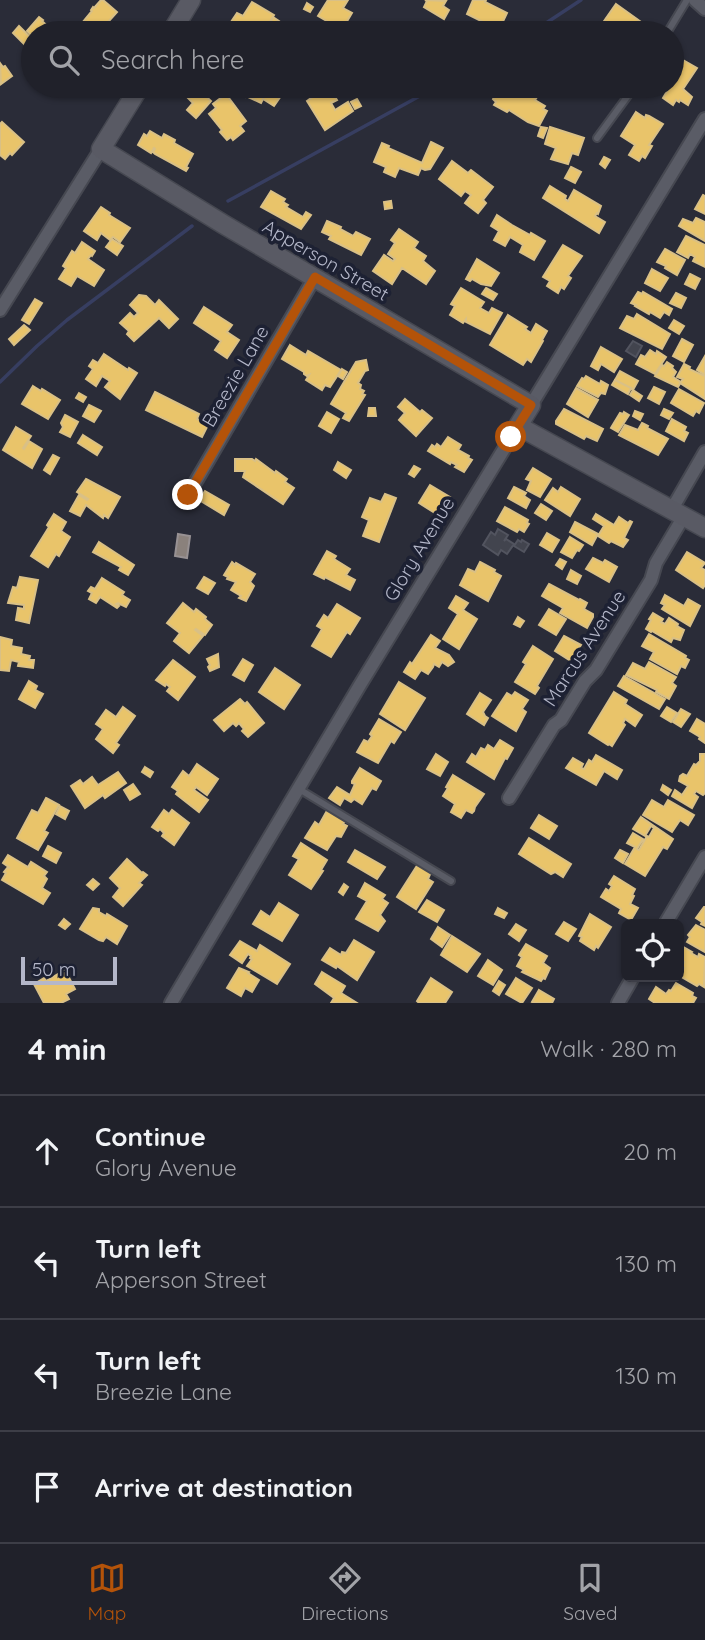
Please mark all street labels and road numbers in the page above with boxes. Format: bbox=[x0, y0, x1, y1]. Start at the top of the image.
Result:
street label: Apperson Street bbox=[259, 214, 393, 306]
street label: Breezie Lane bbox=[196, 321, 274, 431]
street label: Glory Avenue bbox=[379, 493, 459, 605]
street label: Marcus Avenue bbox=[537, 585, 631, 711]

